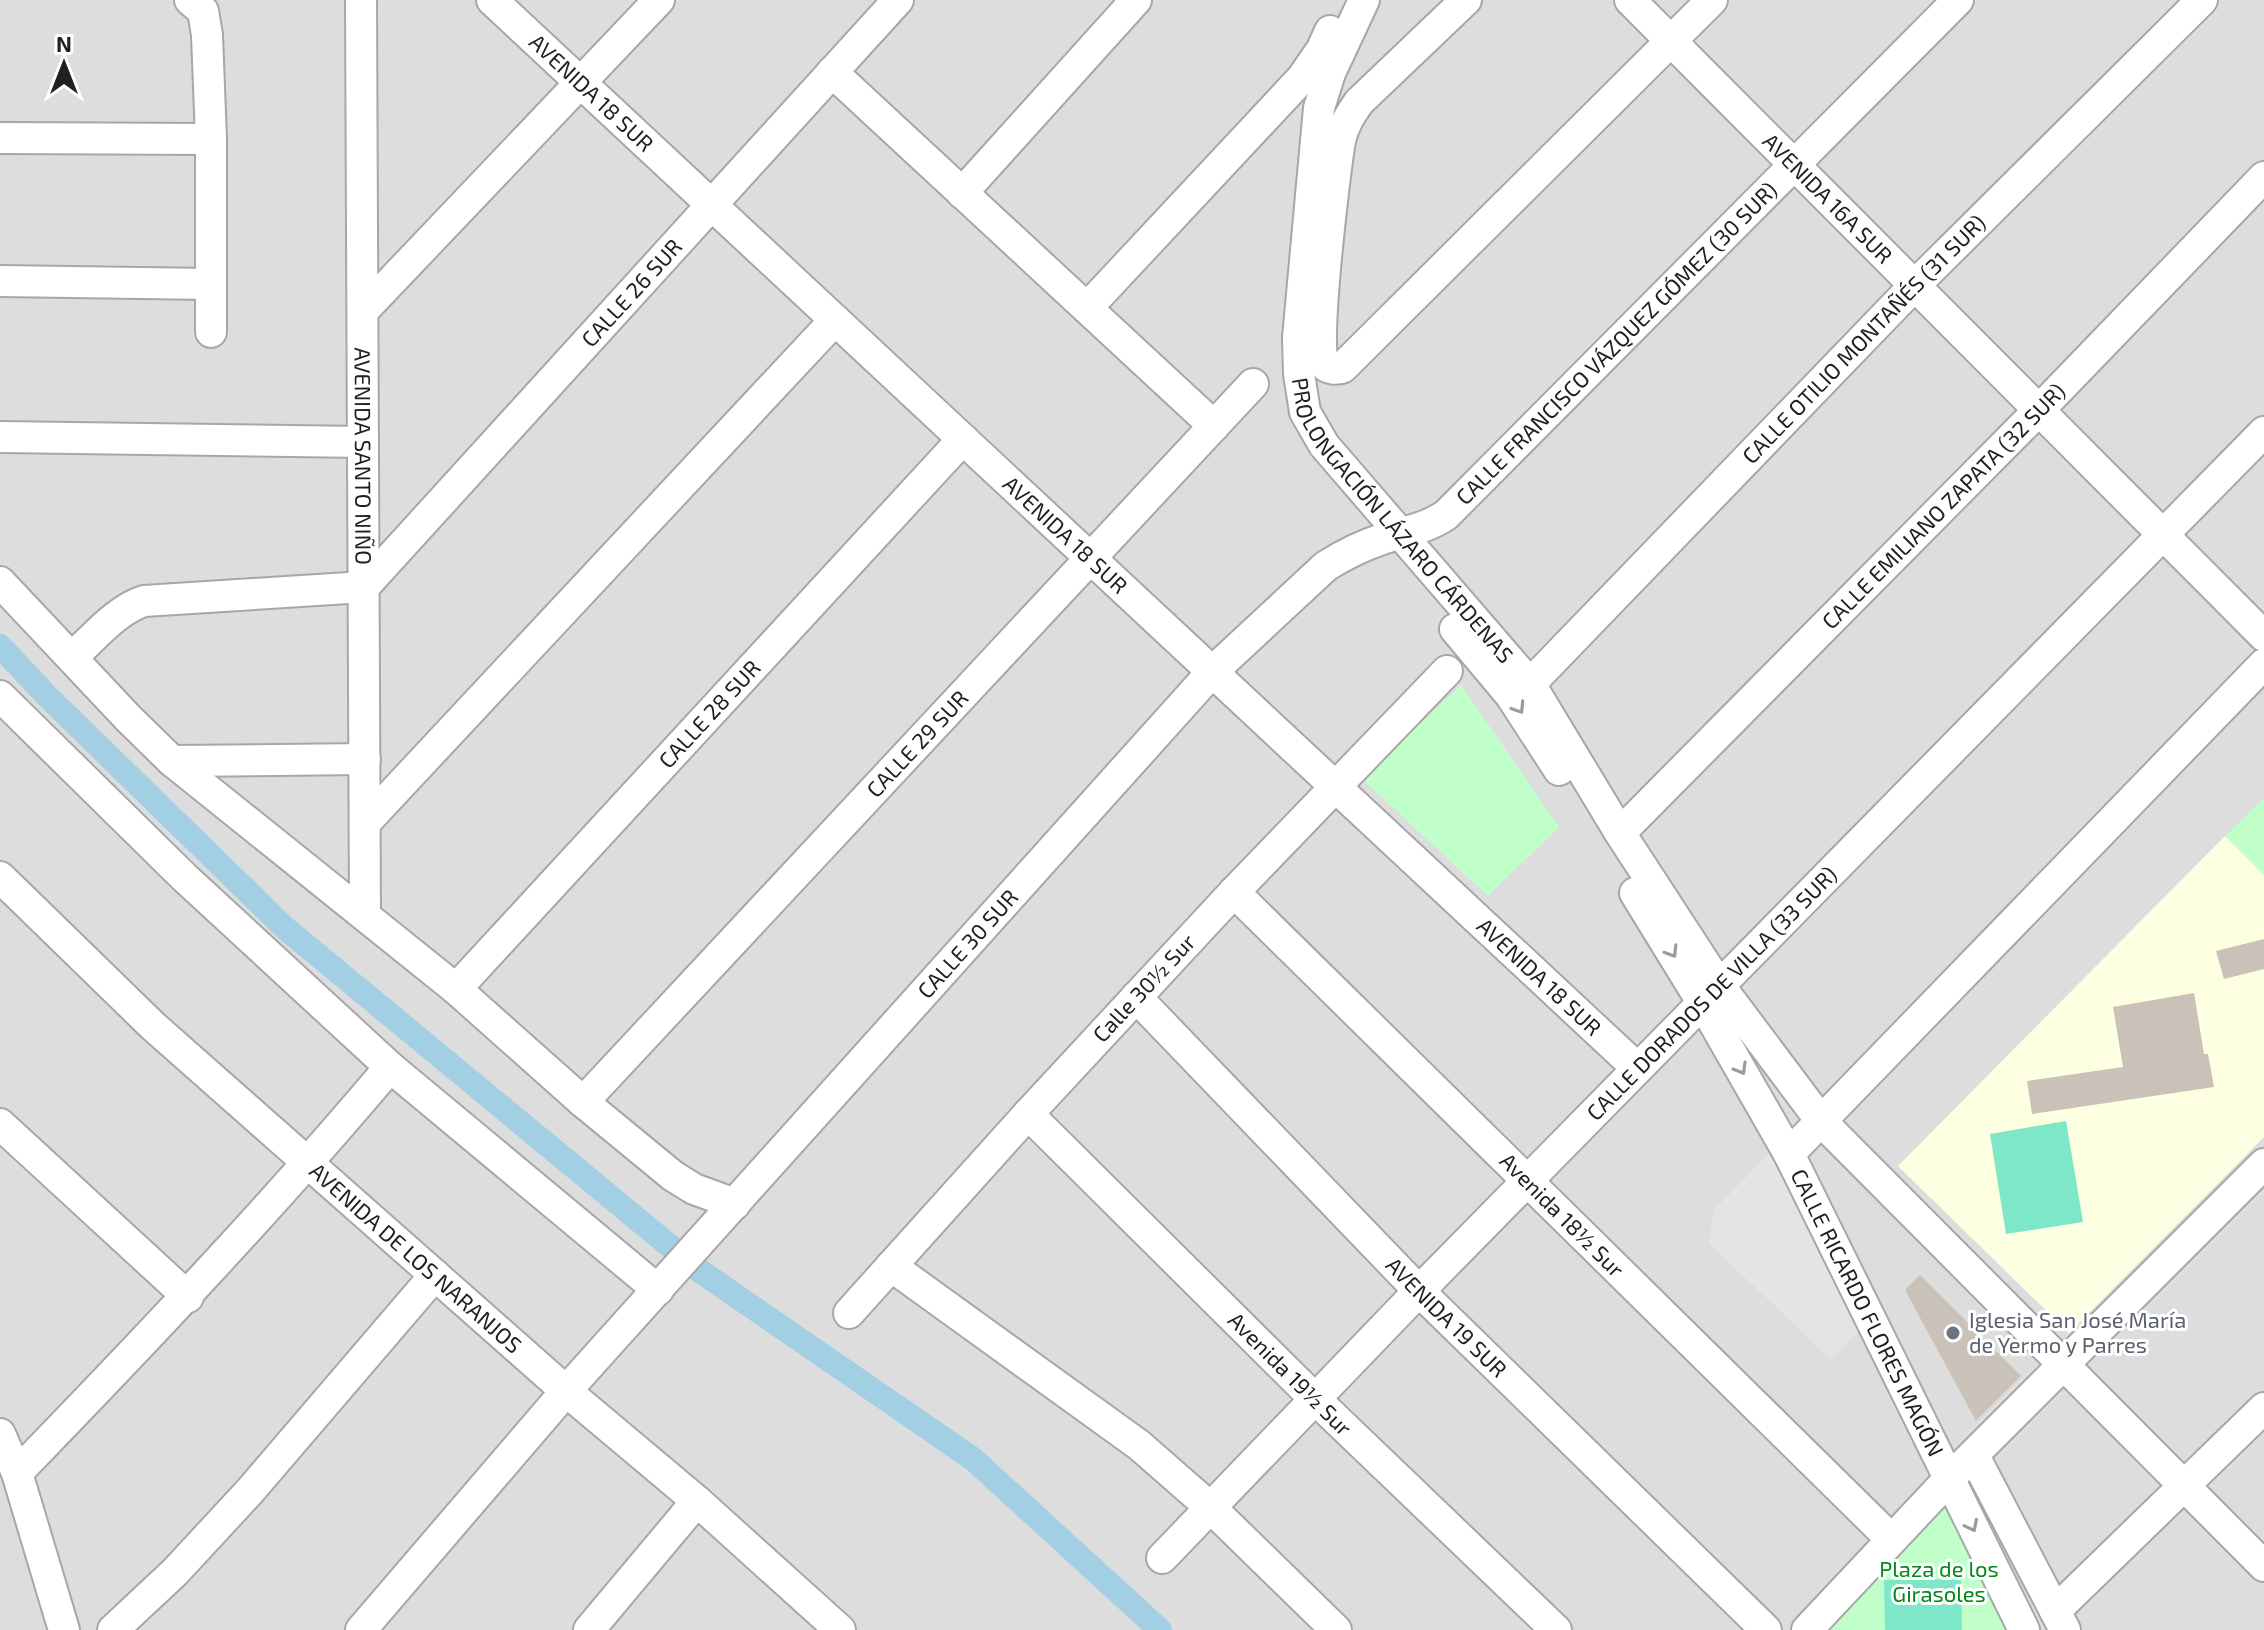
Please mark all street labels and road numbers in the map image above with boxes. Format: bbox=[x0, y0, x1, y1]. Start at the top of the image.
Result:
street label: AVENIDA 18 SUR bbox=[525, 28, 660, 156]
street label: AVENIDA 16A SUR bbox=[1758, 127, 1899, 268]
street label: CALLE FRANCISCO VÁZQUEZ GÓMEZ (30 SUR) bbox=[1450, 176, 1782, 509]
street label: CALLE OTILIO MONTAÑÉS (31 SUR) bbox=[1736, 209, 1990, 468]
street label: CALLE 26 SUR bbox=[575, 233, 686, 351]
street label: AVENIDA SANTO NIÑO bbox=[351, 347, 377, 565]
street label: PROLONGACIÓN LÁZARO CÁRDENAS bbox=[1288, 376, 1520, 667]
street label: CALLE EMILIANO ZAPATA (32 SUR) bbox=[1816, 377, 2070, 634]
street label: AVENIDA 18 SUR bbox=[999, 470, 1133, 598]
street label: CALLE 28 SUR bbox=[653, 654, 765, 773]
street label: CALLE 29 SUR bbox=[860, 684, 973, 802]
street label: CALLE DORADOS DE VILLA (33 SUR) bbox=[1581, 860, 1841, 1125]
street label: CALLE 30 SUR bbox=[912, 883, 1023, 1003]
street label: AVENIDA 18 SUR bbox=[1472, 912, 1607, 1040]
street label: Calle 30½ Sur bbox=[1087, 928, 1200, 1047]
street label: Avenida 18½ Sur bbox=[1495, 1147, 1630, 1282]
street label: AVENIDA DE LOS NARANJOS bbox=[305, 1157, 527, 1358]
street label: CALLE RICARDO FLORES MAGÓN bbox=[1786, 1164, 1950, 1460]
street label: AVENIDA 19 SUR bbox=[1381, 1251, 1513, 1382]
street label: Avenida 19½ Sur bbox=[1224, 1306, 1358, 1441]

